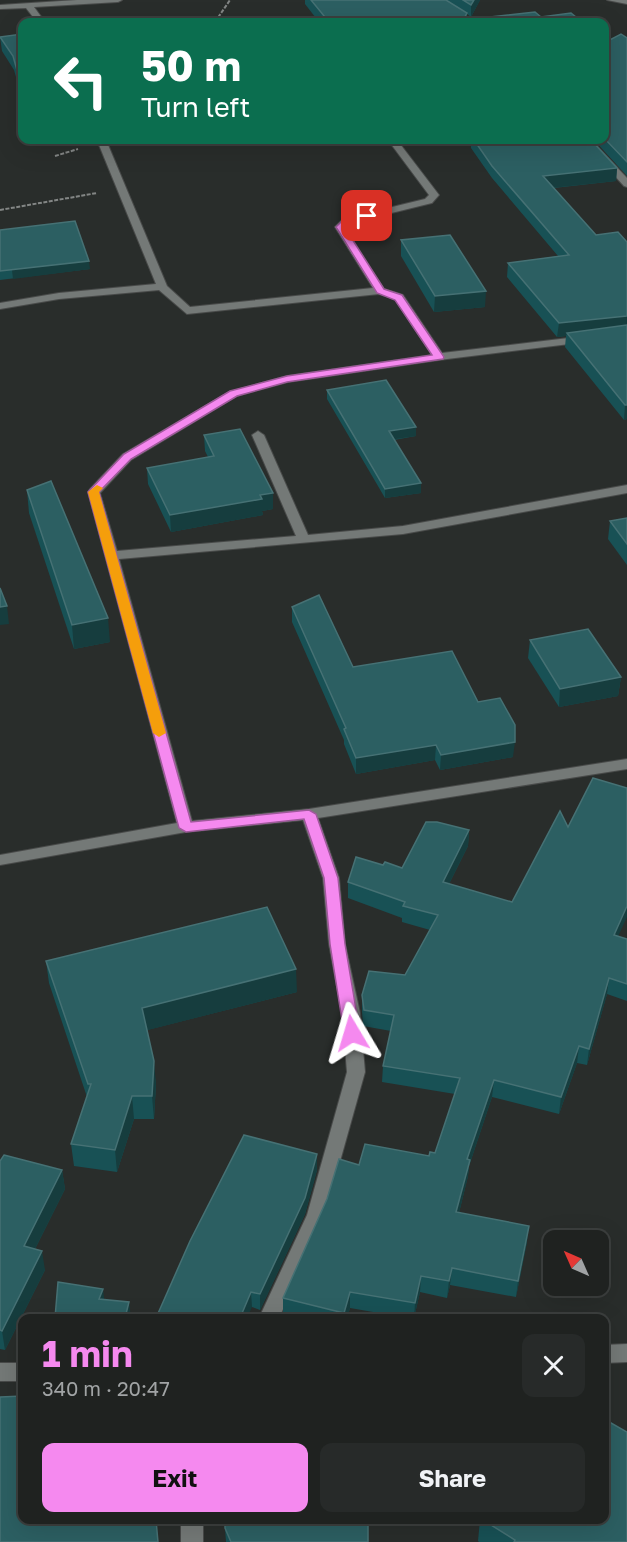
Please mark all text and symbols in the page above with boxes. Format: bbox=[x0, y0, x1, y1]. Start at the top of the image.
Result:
text: 50 m bbox=[141, 40, 241, 90]
icon: left bbox=[42, 42, 120, 120]
text: Turn left bbox=[141, 91, 250, 123]
pin bbox=[341, 190, 392, 241]
icon: arrive bbox=[350, 199, 383, 232]
position arrow bbox=[320, 1001, 384, 1065]
north arrow bbox=[543, 1230, 609, 1296]
map controls bbox=[543, 1230, 609, 1296]
text: 1 min bbox=[42, 1332, 133, 1375]
button: close bbox=[522, 1334, 585, 1397]
text: 340 m · 20:47 bbox=[42, 1376, 170, 1400]
button: Exit bbox=[42, 1443, 308, 1512]
button: Share bbox=[320, 1443, 585, 1512]

